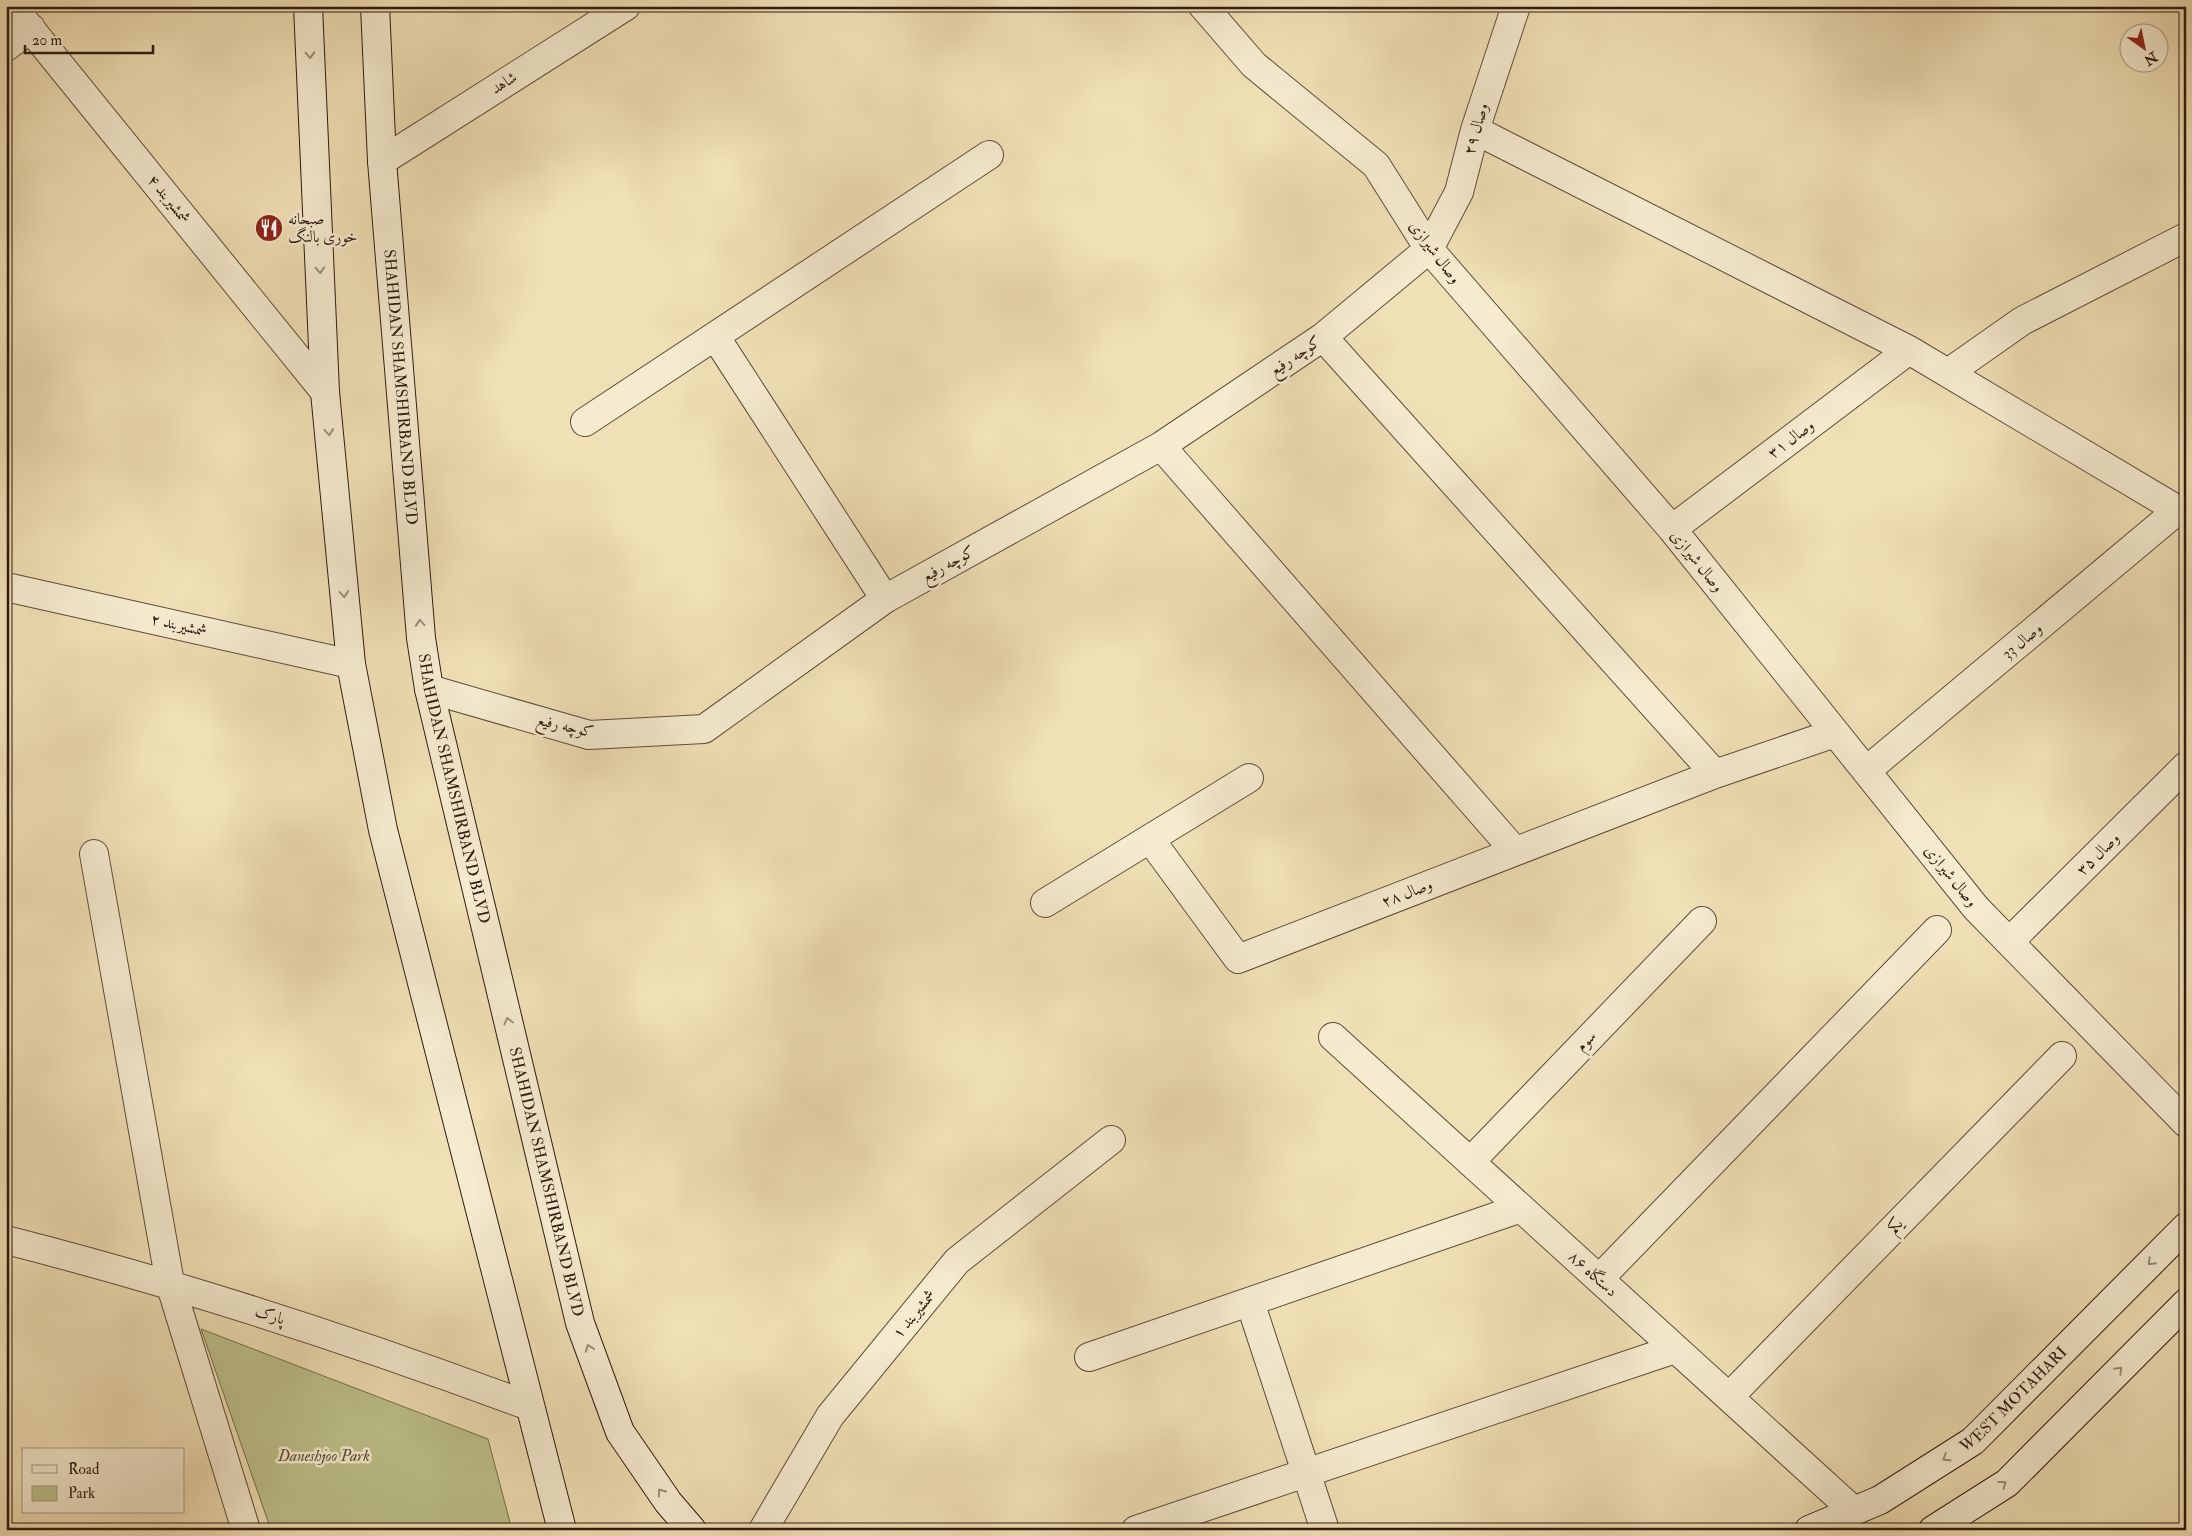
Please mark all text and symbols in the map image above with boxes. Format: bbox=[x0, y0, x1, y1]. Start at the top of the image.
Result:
scale bar bbox=[25, 22, 152, 54]
north arrow bbox=[2120, 22, 2170, 72]
text: 20 m bbox=[32, 31, 62, 50]
text: N bbox=[2141, 47, 2162, 69]
one-way arrow bbox=[305, 51, 316, 59]
street label: شاهد bbox=[487, 67, 521, 99]
street label: وصال ۲۹ bbox=[1459, 101, 1493, 157]
street label: شمشیربند ۴ bbox=[143, 170, 195, 228]
place label: صبحانه خوری بالنگ bbox=[288, 209, 358, 247]
restaurant icon: صبحانه خوری بالنگ bbox=[254, 213, 284, 243]
street label: وصال شیرازی bbox=[1405, 216, 1465, 288]
street label: SHAHIDAN SHAMSHIRBAND BLVD bbox=[379, 248, 422, 526]
one-way arrow bbox=[314, 266, 325, 274]
street label: کوچه رفیع bbox=[1265, 331, 1327, 385]
street label: وصال ۳۱ bbox=[1764, 415, 1818, 463]
one-way arrow bbox=[323, 428, 334, 436]
street label: وصال شیرازی bbox=[1666, 526, 1728, 596]
street label: کوچه رفیع bbox=[918, 541, 981, 591]
one-way arrow bbox=[338, 590, 349, 598]
street label: شمشیربند ۲ bbox=[149, 609, 209, 641]
street label: وصال 33 bbox=[1998, 618, 2046, 664]
one-way arrow bbox=[415, 619, 426, 627]
street label: SHAHIDAN SHAMSHIRBAND BLVD bbox=[414, 652, 495, 926]
street label: کوچه رفیع bbox=[533, 710, 596, 747]
street label: وصال ۳۵ bbox=[2072, 828, 2124, 880]
street label: وصال شیرازی bbox=[1920, 841, 1982, 911]
street label: وصال ۲۸ bbox=[1379, 874, 1435, 912]
one-way arrow bbox=[503, 1016, 514, 1025]
street label: سوم bbox=[1571, 1026, 1604, 1059]
street label: SHAHIDAN SHAMSHIRBAND BLVD bbox=[505, 1045, 588, 1319]
street label: یکم bbox=[1883, 1213, 1911, 1242]
street label: دستگاه ۸۶ bbox=[1564, 1246, 1623, 1301]
one-way arrow bbox=[2148, 1256, 2157, 1265]
street label: شمشیربند ۱ bbox=[888, 1286, 940, 1342]
street label: پارک bbox=[252, 1301, 288, 1330]
street label: WEST MOTAHARI bbox=[1955, 1342, 2071, 1457]
one-way arrow bbox=[585, 1344, 595, 1353]
one-way arrow bbox=[2113, 1367, 2122, 1376]
park label: Daneshjoo Park bbox=[277, 1446, 370, 1466]
legend bbox=[22, 1448, 185, 1514]
one-way arrow bbox=[1942, 1452, 1951, 1461]
text: Road bbox=[68, 1460, 100, 1479]
one-way arrow bbox=[1997, 1481, 2007, 1490]
text: Park bbox=[68, 1484, 95, 1503]
one-way arrow bbox=[658, 1488, 667, 1498]

